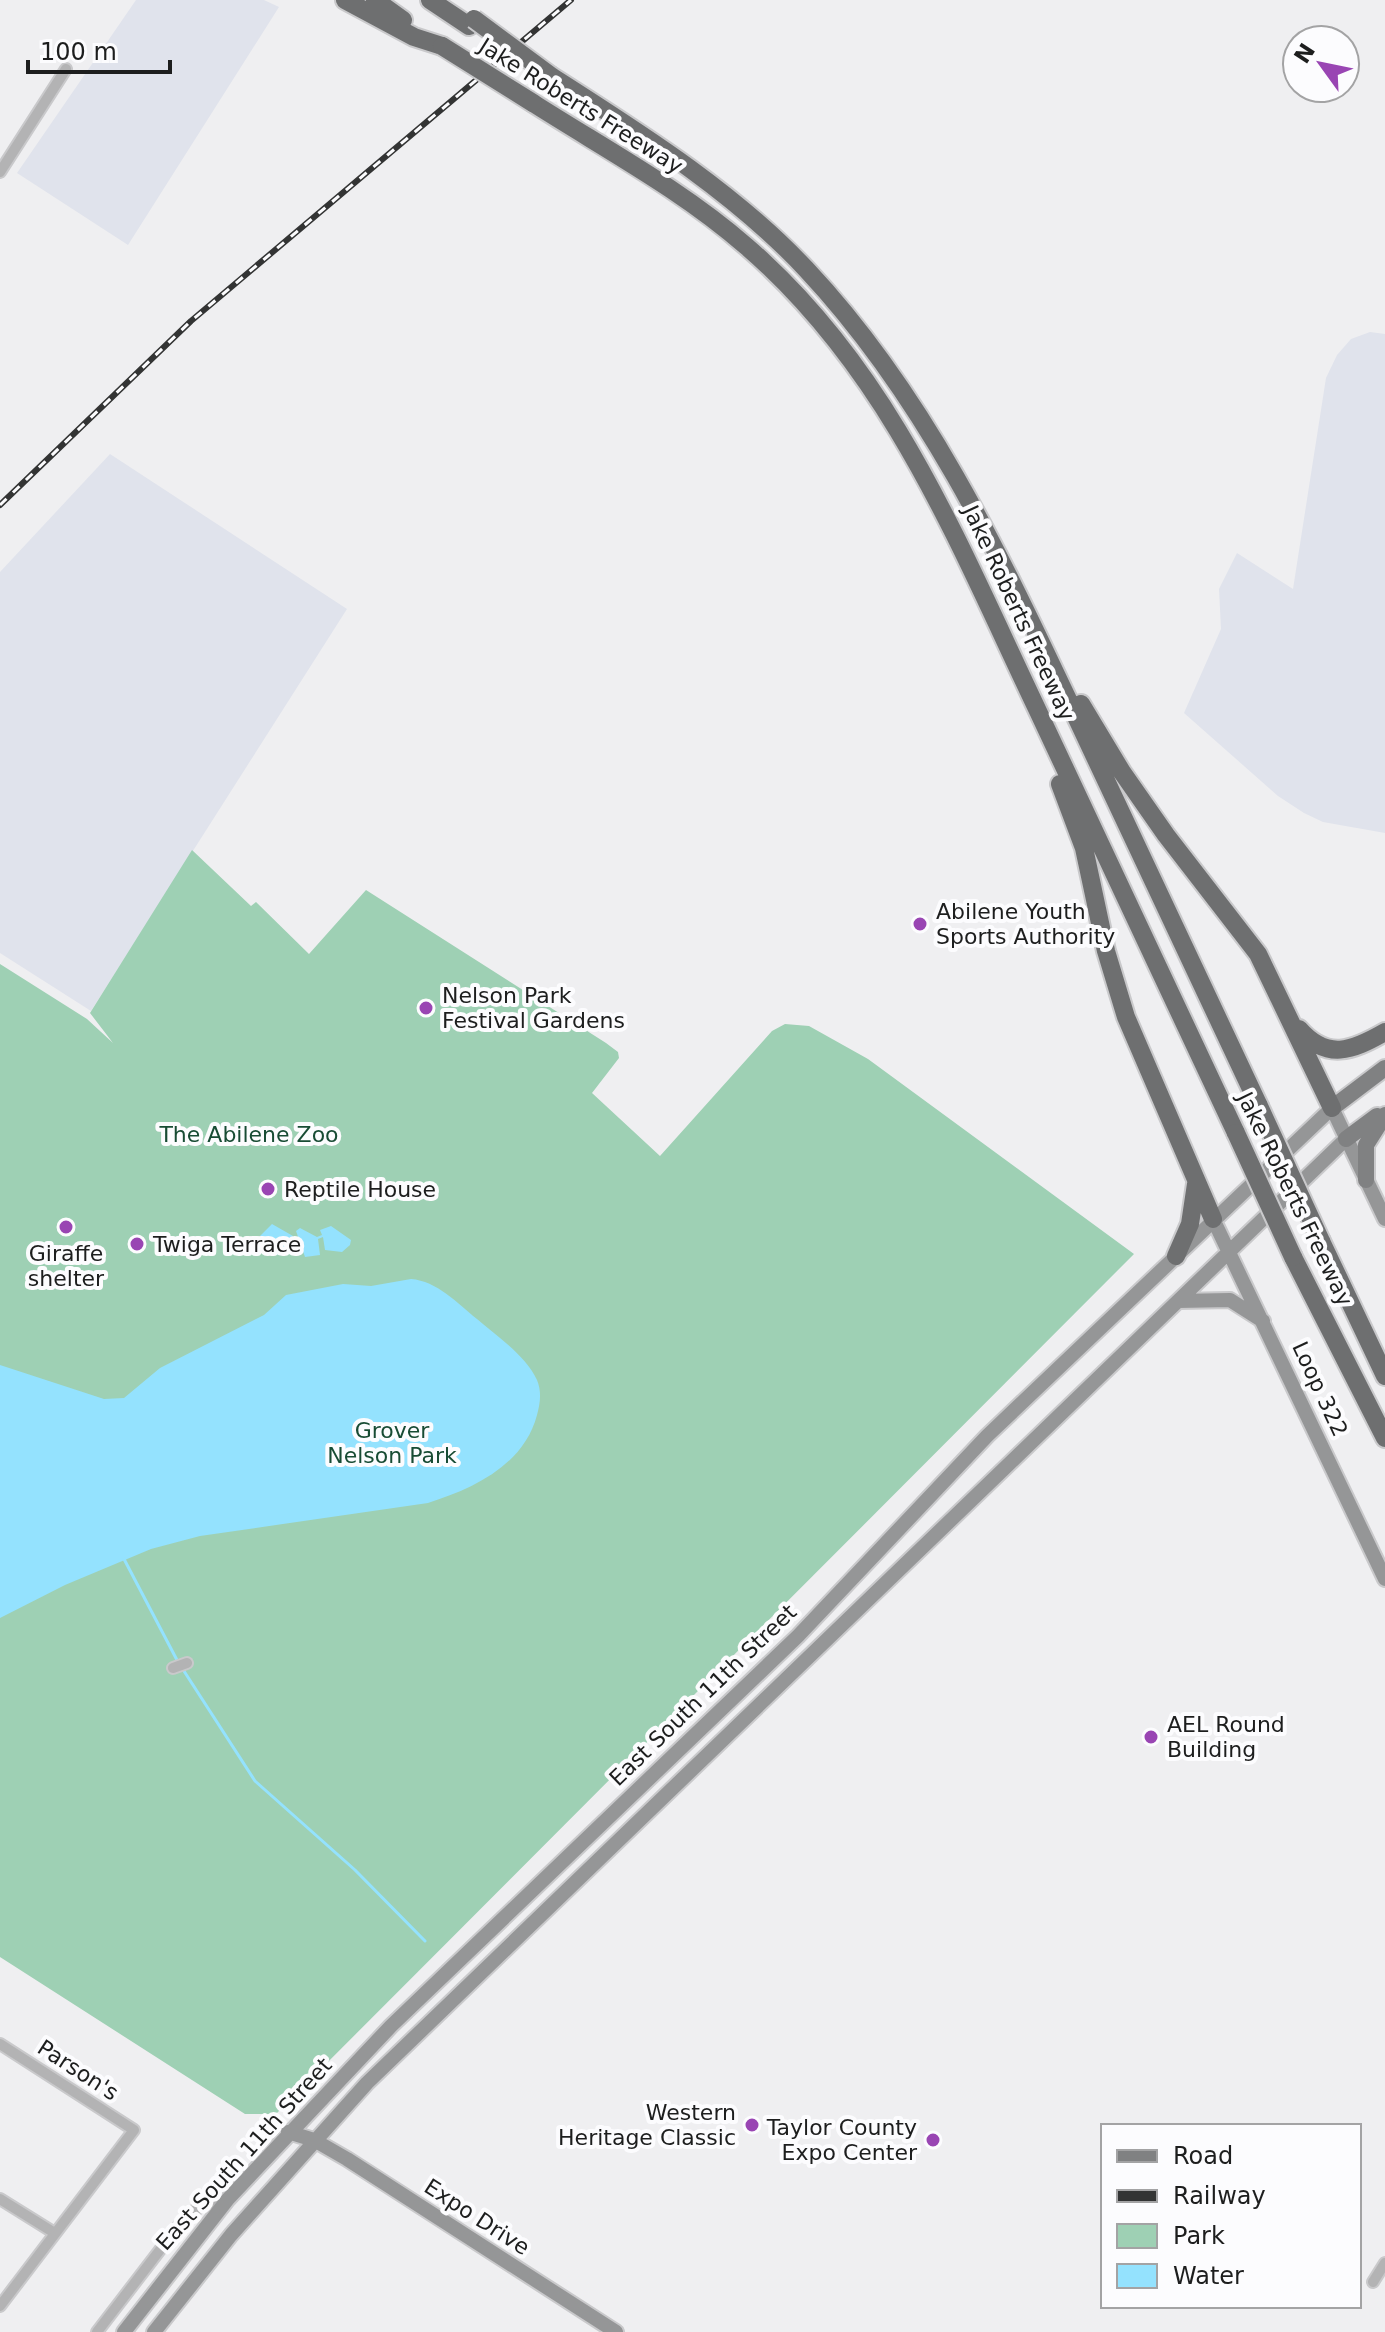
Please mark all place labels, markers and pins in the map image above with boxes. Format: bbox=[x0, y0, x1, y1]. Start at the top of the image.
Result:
place label: Abilene Youth Sports Authority bbox=[936, 899, 1115, 949]
marker: Abilene Youth Sports Authority bbox=[911, 915, 929, 933]
place label: Nelson Park Festival Gardens bbox=[442, 983, 625, 1033]
marker: Nelson Park Festival Gardens bbox=[417, 999, 435, 1017]
place label: Reptile House bbox=[284, 1177, 436, 1202]
marker: Reptile House bbox=[259, 1180, 277, 1198]
marker: Giraffe shelter bbox=[57, 1218, 75, 1236]
place label: Twiga Terrace bbox=[152, 1232, 301, 1257]
marker: Twiga Terrace bbox=[128, 1235, 146, 1253]
place label: Giraffe shelter bbox=[28, 1241, 105, 1291]
place label: AEL Round Building bbox=[1167, 1712, 1285, 1762]
marker: AEL Round Building bbox=[1142, 1728, 1160, 1746]
place label: Western Heritage Classic bbox=[558, 2100, 736, 2150]
place label: Taylor County Expo Center bbox=[766, 2115, 918, 2165]
marker: Western Heritage Classic bbox=[743, 2116, 761, 2134]
marker: Taylor County Expo Center bbox=[924, 2131, 942, 2149]

